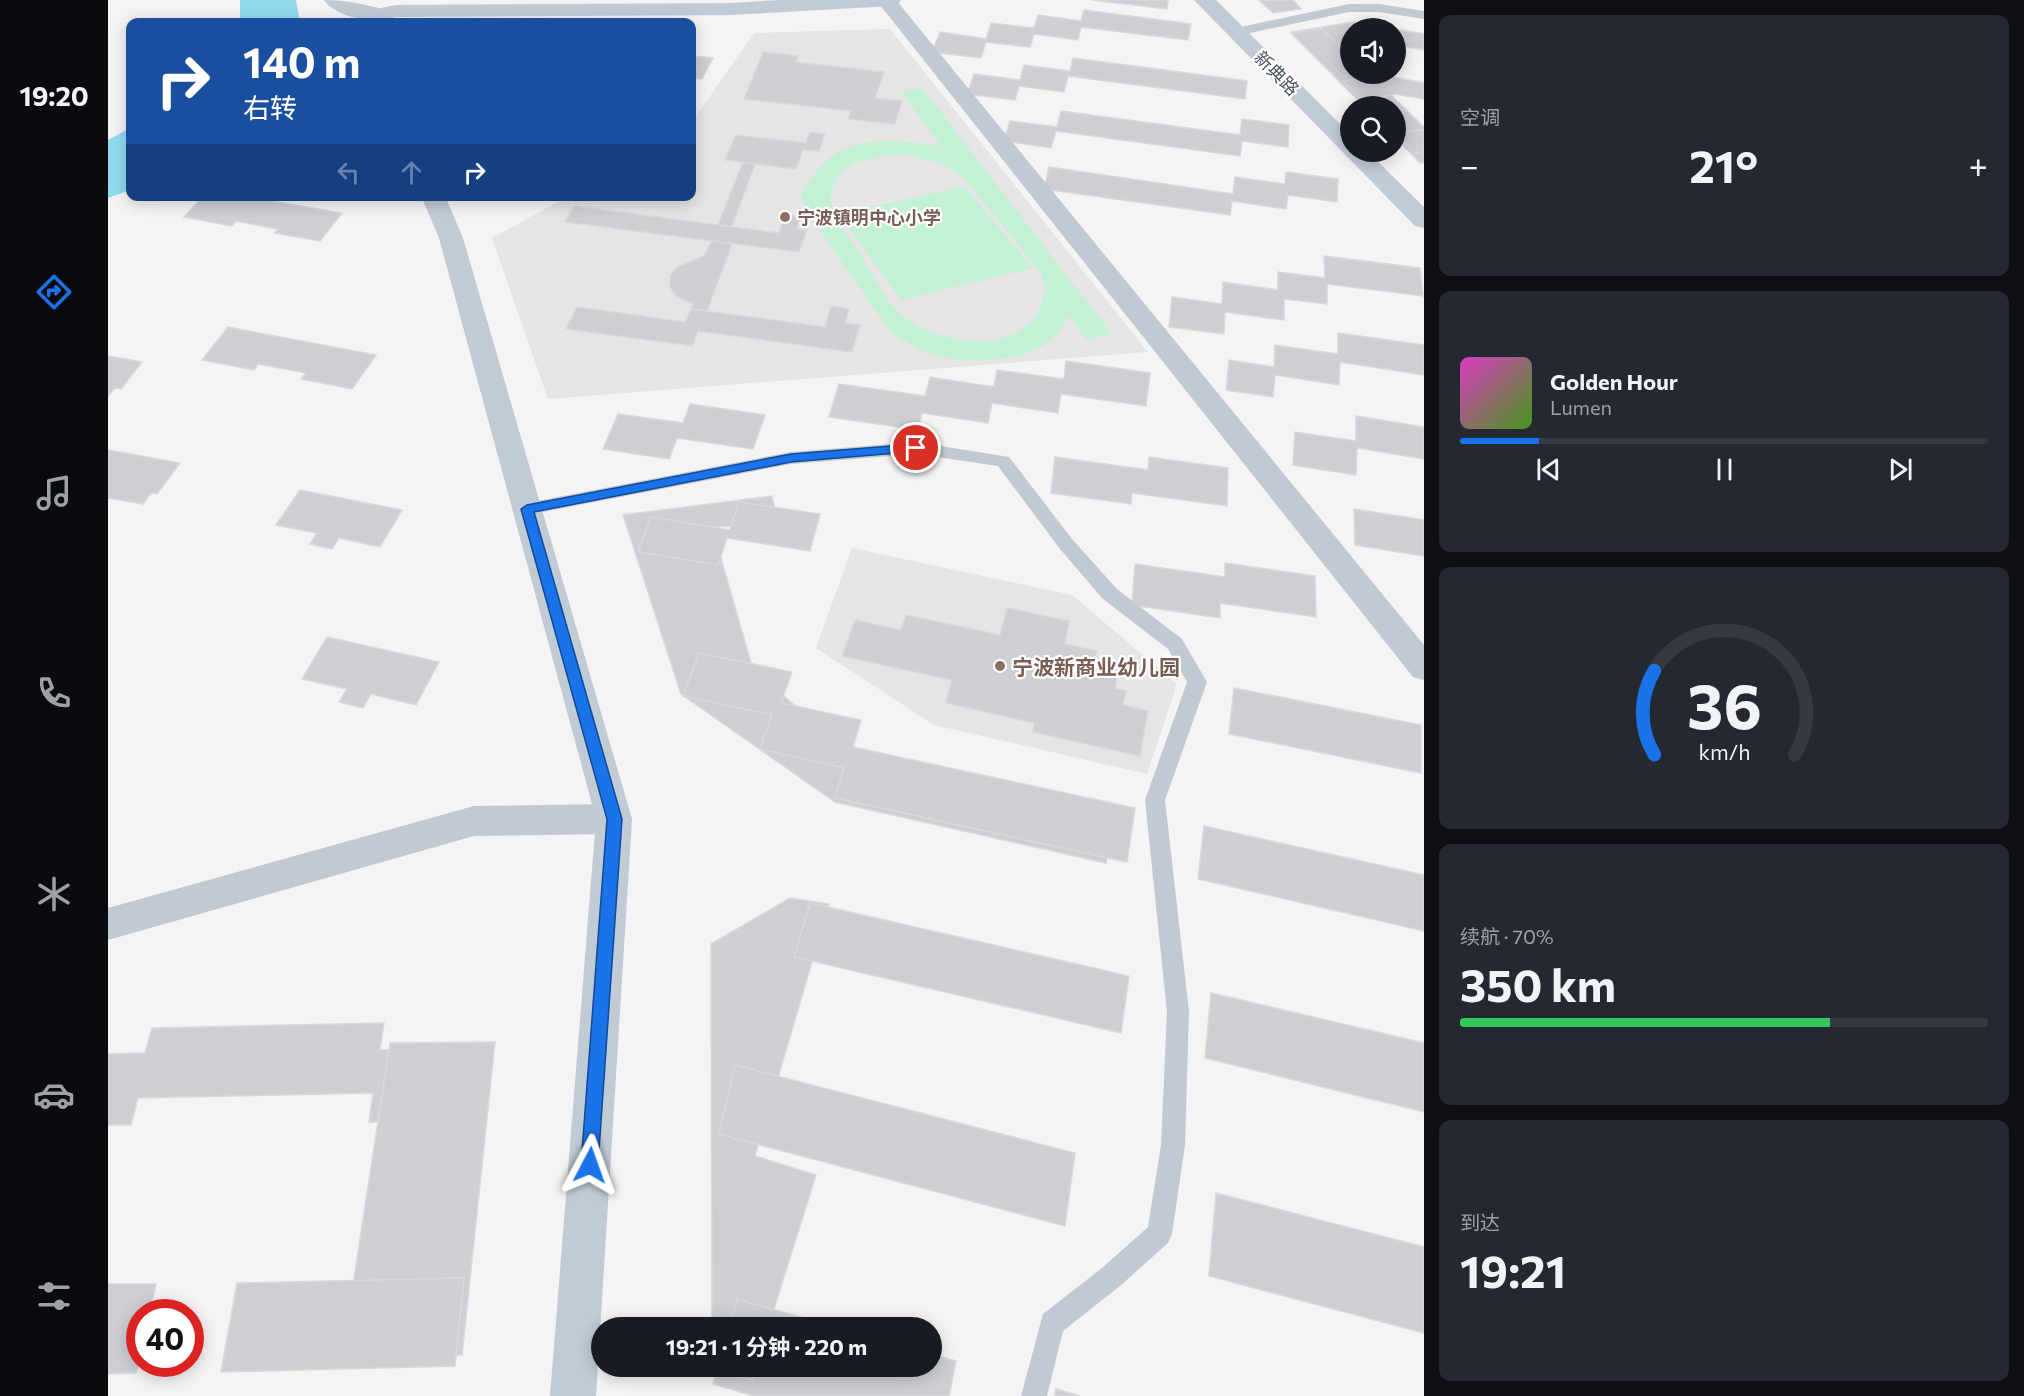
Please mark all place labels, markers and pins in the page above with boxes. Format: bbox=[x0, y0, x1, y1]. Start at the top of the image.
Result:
place label: 宁波镇明中心小学 bbox=[797, 206, 941, 228]
marker: 宁波镇明中心小学 bbox=[778, 210, 792, 224]
pin bbox=[890, 422, 941, 473]
place label: 宁波新商业幼儿园 bbox=[1012, 654, 1180, 679]
marker: 宁波新商业幼儿园 bbox=[993, 659, 1007, 673]

